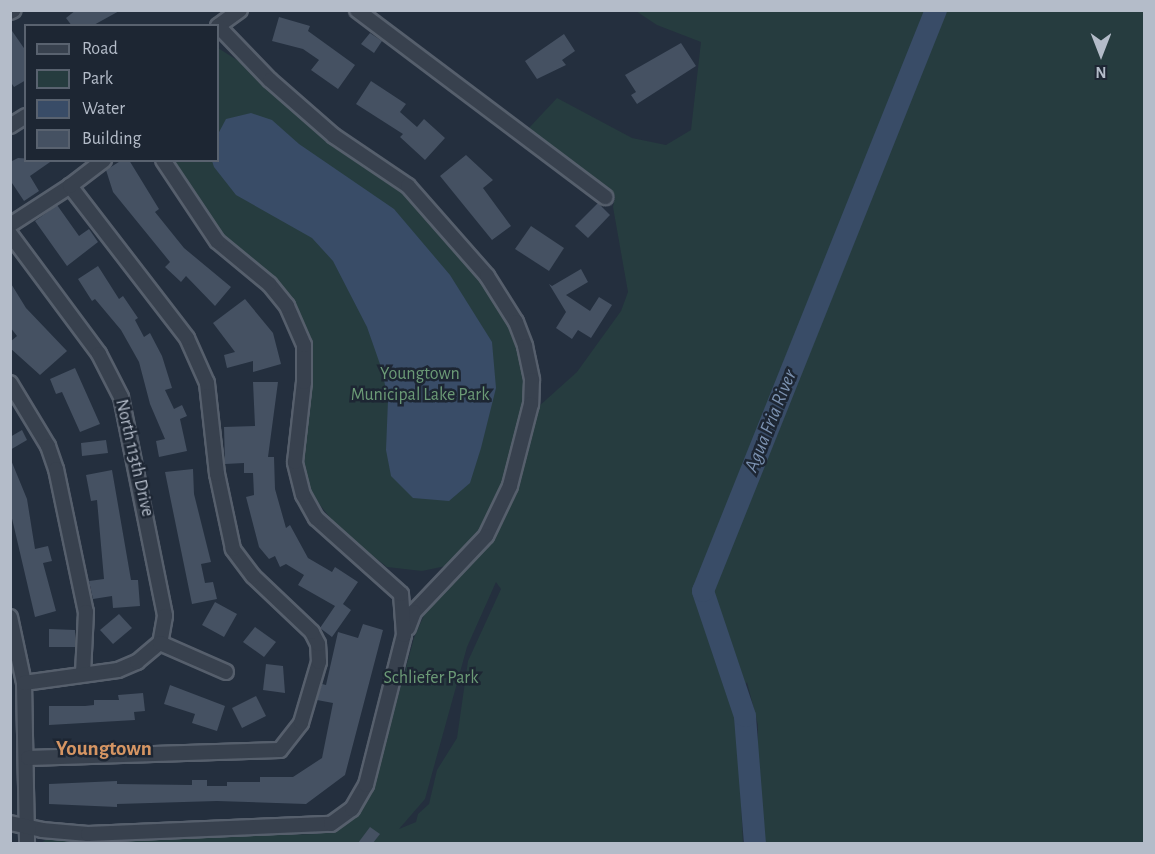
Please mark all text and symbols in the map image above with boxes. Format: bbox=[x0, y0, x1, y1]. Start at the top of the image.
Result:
legend bbox=[24, 24, 219, 162]
north arrow bbox=[1071, 24, 1131, 84]
text: Road bbox=[82, 40, 118, 58]
text: N bbox=[1095, 64, 1107, 80]
text: Park bbox=[82, 70, 113, 88]
text: Water bbox=[82, 100, 125, 118]
text: Building bbox=[82, 130, 141, 148]
park label: Youngtown Municipal Lake Park bbox=[351, 364, 489, 406]
water label: Agua Fria River bbox=[740, 366, 802, 476]
street label: North 113th Drive bbox=[110, 397, 158, 519]
park label: Schliefer Park bbox=[384, 667, 478, 689]
district label: Youngtown bbox=[56, 736, 152, 762]

